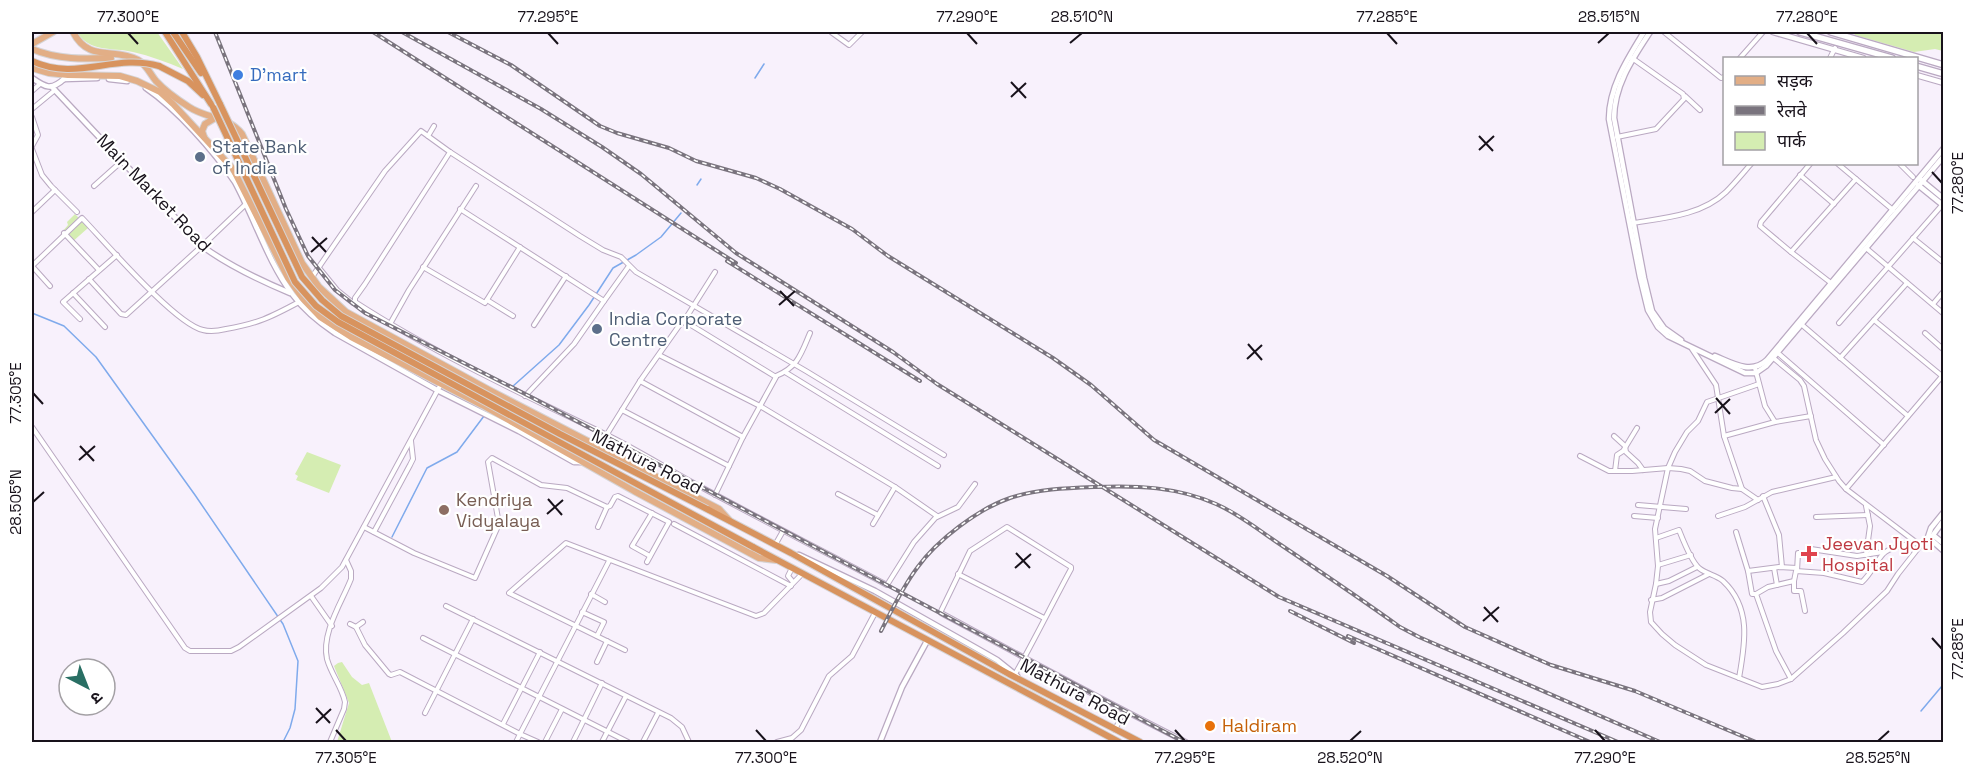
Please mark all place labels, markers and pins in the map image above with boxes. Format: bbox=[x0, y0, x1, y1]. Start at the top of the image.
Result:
place label: D'mart bbox=[250, 63, 307, 86]
marker: D'mart bbox=[231, 68, 245, 82]
place label: State Bank of India bbox=[212, 135, 308, 179]
marker: State Bank of India bbox=[193, 150, 207, 164]
place label: India Corporate Centre bbox=[609, 307, 742, 351]
marker: India Corporate Centre bbox=[590, 322, 604, 336]
place label: Kendriya Vidyalaya bbox=[456, 488, 540, 532]
marker: Kendriya Vidyalaya bbox=[437, 503, 451, 517]
place label: Jeevan Jyoti Hospital bbox=[1822, 532, 1933, 576]
marker: Jeevan Jyoti Hospital bbox=[1800, 545, 1818, 563]
place label: Haldiram bbox=[1222, 714, 1297, 737]
marker: Haldiram bbox=[1203, 719, 1217, 733]

